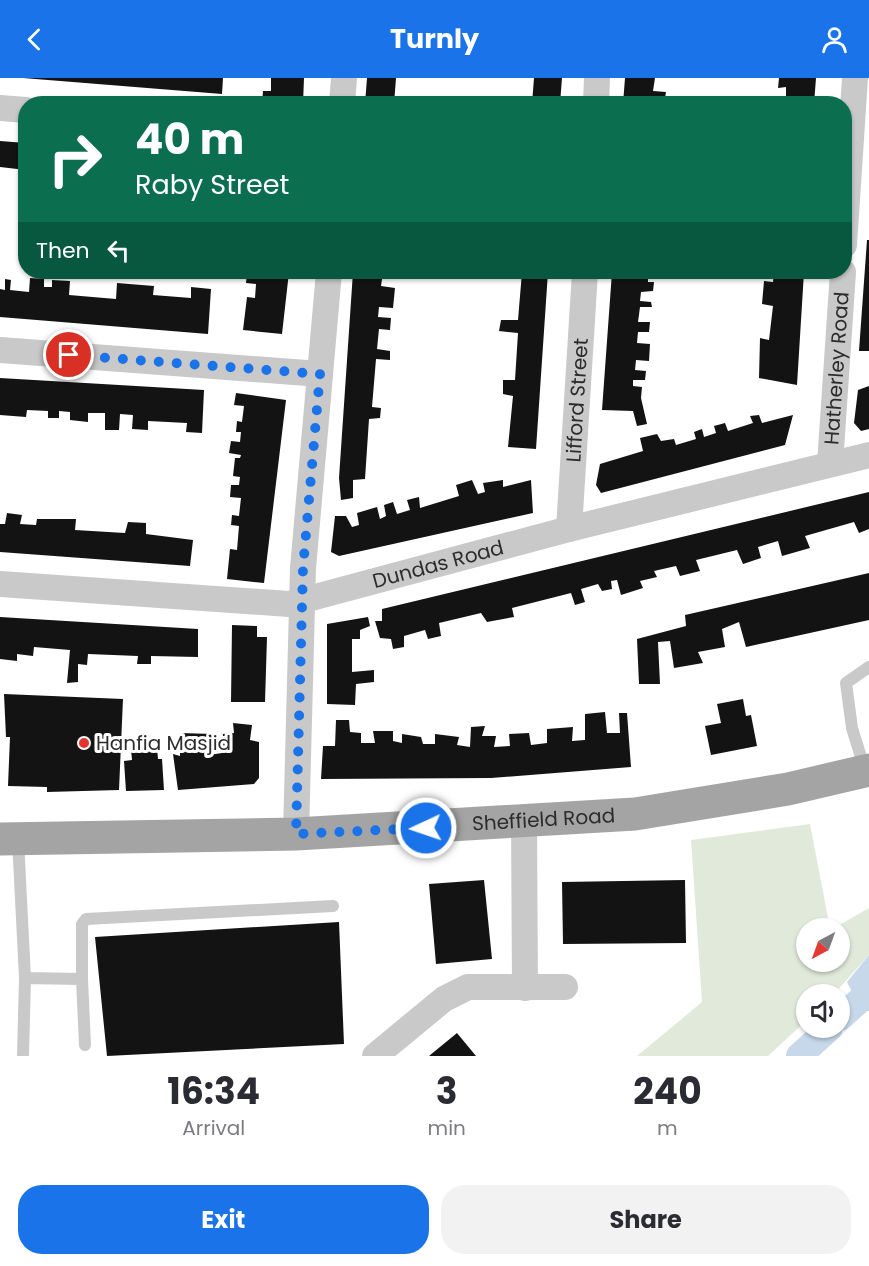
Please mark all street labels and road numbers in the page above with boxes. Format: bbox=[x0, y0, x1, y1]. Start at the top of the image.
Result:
street label: Hatherley Road bbox=[817, 291, 856, 446]
street label: Lifford Street bbox=[559, 337, 595, 463]
street label: Dundas Road bbox=[369, 533, 507, 595]
street label: Sheffield Road bbox=[471, 801, 616, 838]

